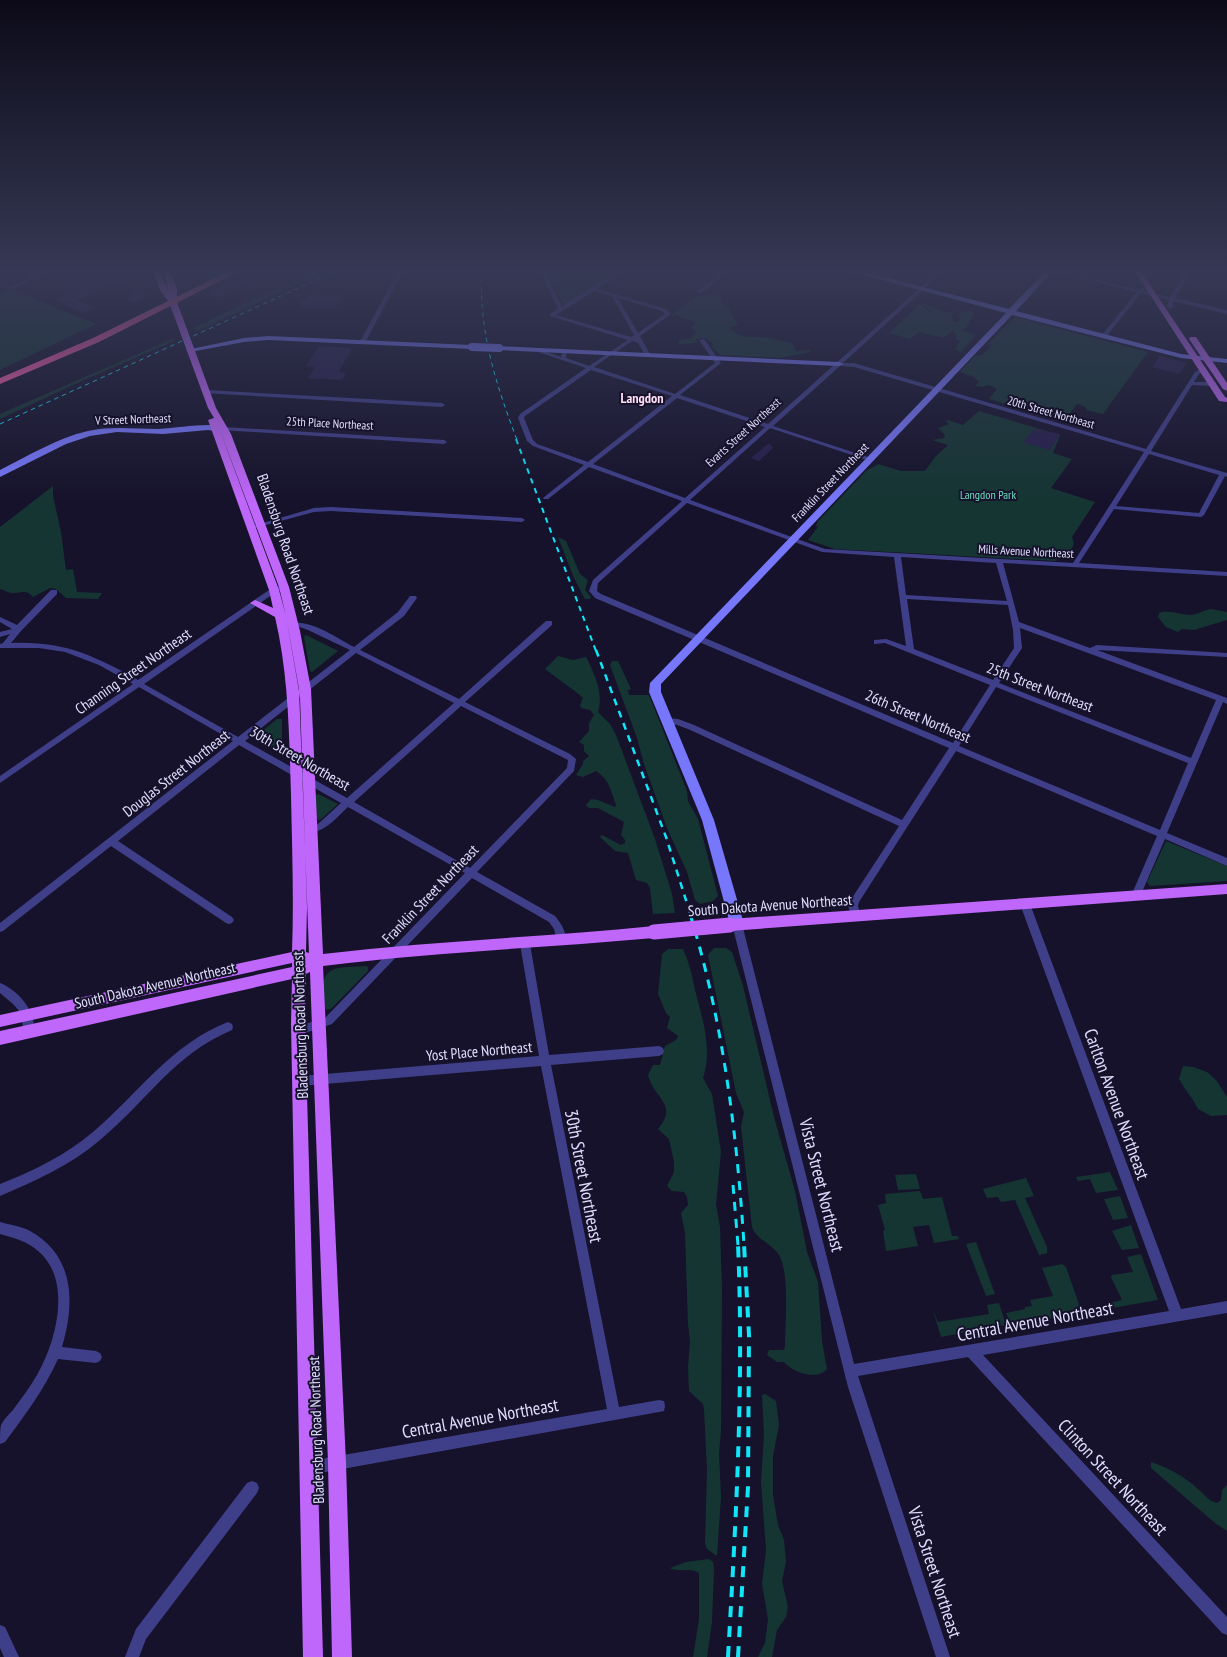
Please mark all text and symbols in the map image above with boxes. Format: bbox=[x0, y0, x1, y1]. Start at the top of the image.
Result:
district label: Langdon bbox=[621, 389, 663, 407]
street label: 20th Street Northeast bbox=[1006, 392, 1097, 432]
street label: Evarts Street Northeast bbox=[702, 394, 784, 470]
street label: V Street Northeast bbox=[94, 410, 172, 428]
street label: 25th Place Northeast bbox=[286, 413, 375, 433]
street label: Franklin Street Northeast bbox=[788, 439, 872, 525]
street label: Bladensburg Road Northeast bbox=[253, 471, 319, 617]
park label: Langdon Park bbox=[960, 487, 1016, 502]
street label: Mills Avenue Northeast bbox=[978, 541, 1075, 561]
street label: Channing Street Northeast bbox=[71, 624, 195, 718]
street label: 25th Street Northeast bbox=[984, 658, 1096, 716]
street label: 26th Street Northeast bbox=[862, 685, 974, 747]
street label: 30th Street Northeast bbox=[246, 722, 354, 794]
street label: Douglas Street Northeast bbox=[119, 725, 233, 821]
street label: Franklin Street Northeast bbox=[378, 840, 482, 948]
street label: South Dakota Avenue Northeast bbox=[687, 890, 853, 920]
street label: Bladensburg Road Northeast bbox=[288, 951, 312, 1099]
street label: South Dakota Avenue Northeast bbox=[73, 957, 237, 1013]
street label: Carlton Avenue Northeast bbox=[1079, 1025, 1155, 1183]
street label: Yost Place Northeast bbox=[425, 1037, 533, 1065]
street label: 30th Street Northeast bbox=[560, 1107, 608, 1245]
street label: Vista Street Northeast bbox=[794, 1115, 850, 1254]
street label: Central Avenue Northeast bbox=[955, 1296, 1115, 1346]
street label: Bladensburg Road Northeast bbox=[304, 1356, 328, 1504]
street label: Central Avenue Northeast bbox=[400, 1393, 560, 1443]
street label: Clinton Street Northeast bbox=[1053, 1414, 1173, 1540]
street label: Vista Street Northeast bbox=[903, 1502, 967, 1641]

